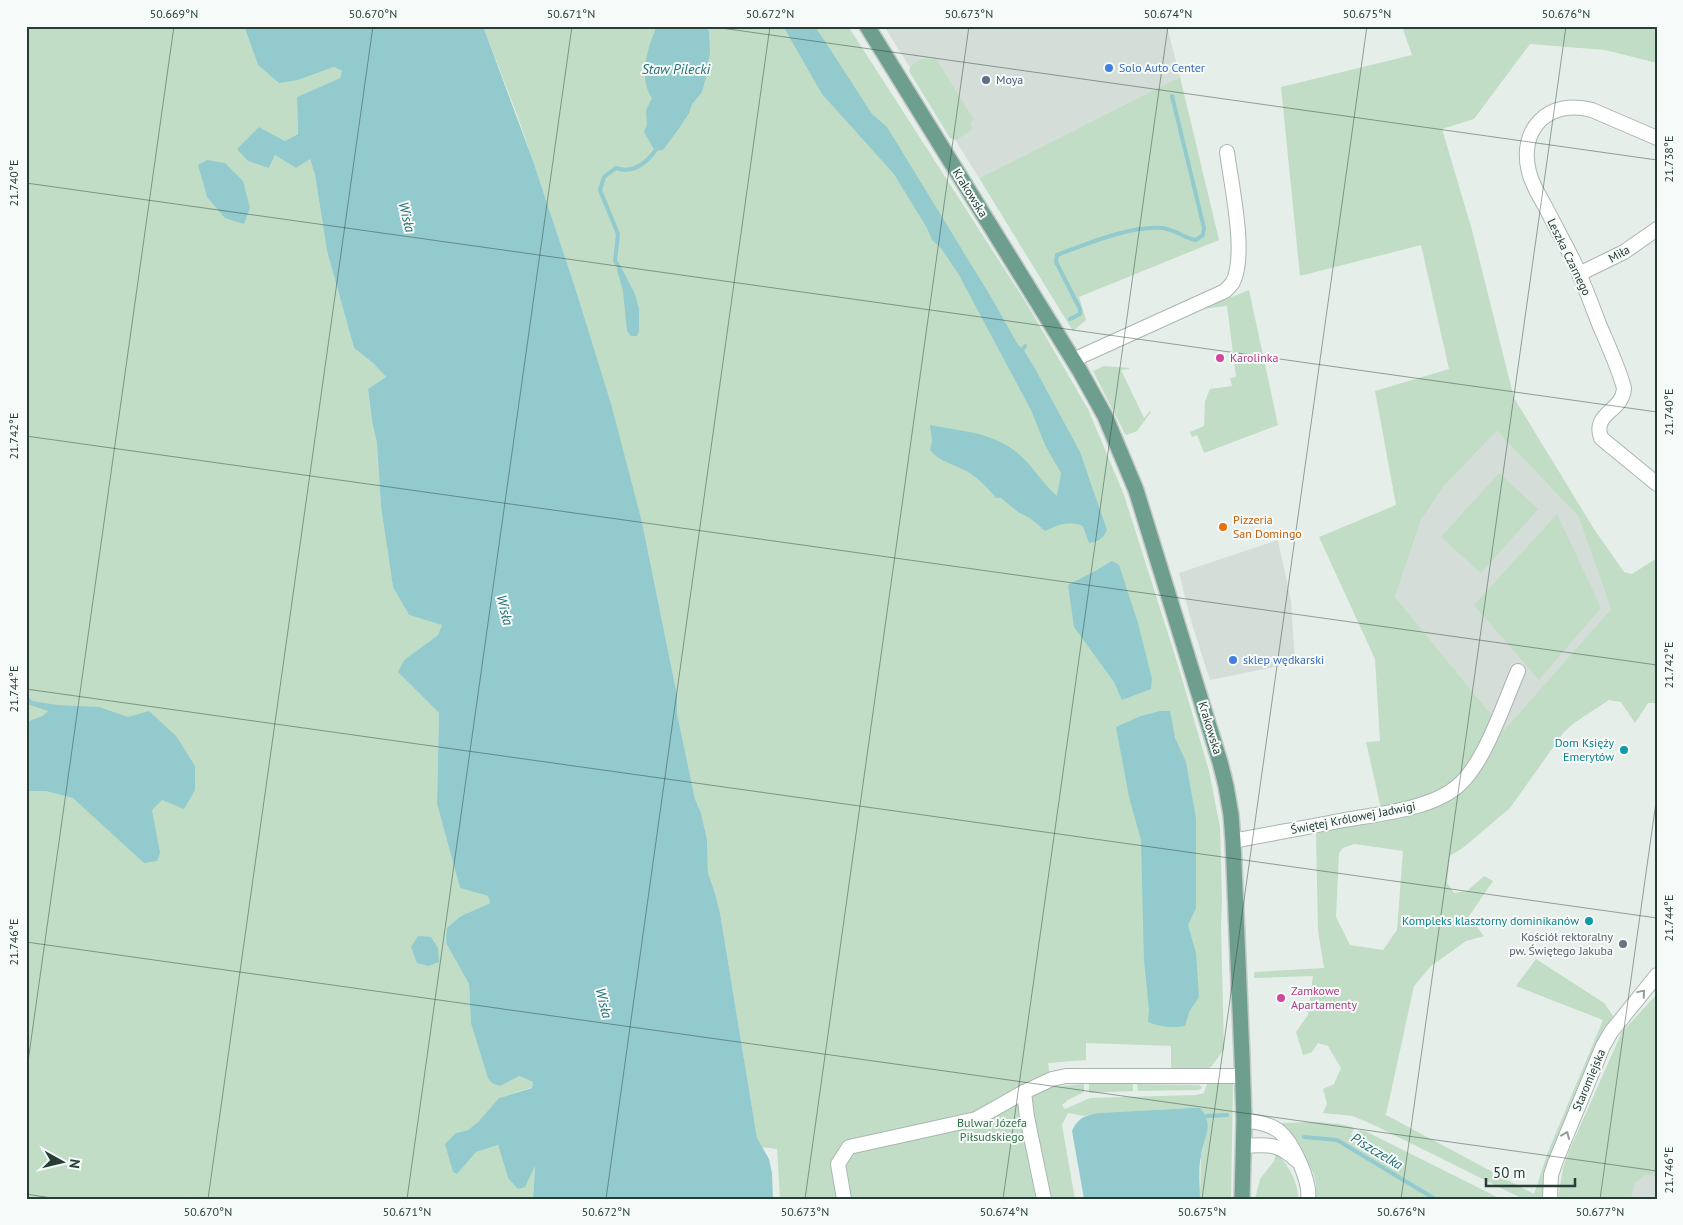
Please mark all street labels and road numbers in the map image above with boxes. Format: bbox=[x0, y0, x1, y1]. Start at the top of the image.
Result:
street label: Krakowska bbox=[950, 166, 991, 220]
street label: Leszka Czarnego bbox=[1544, 216, 1595, 298]
street label: Miła bbox=[1605, 242, 1632, 266]
street label: Krakowska bbox=[1195, 700, 1226, 756]
street label: Świętej Królowej Jadwigi bbox=[1289, 798, 1417, 837]
street label: Staromiejska bbox=[1569, 1046, 1608, 1113]

